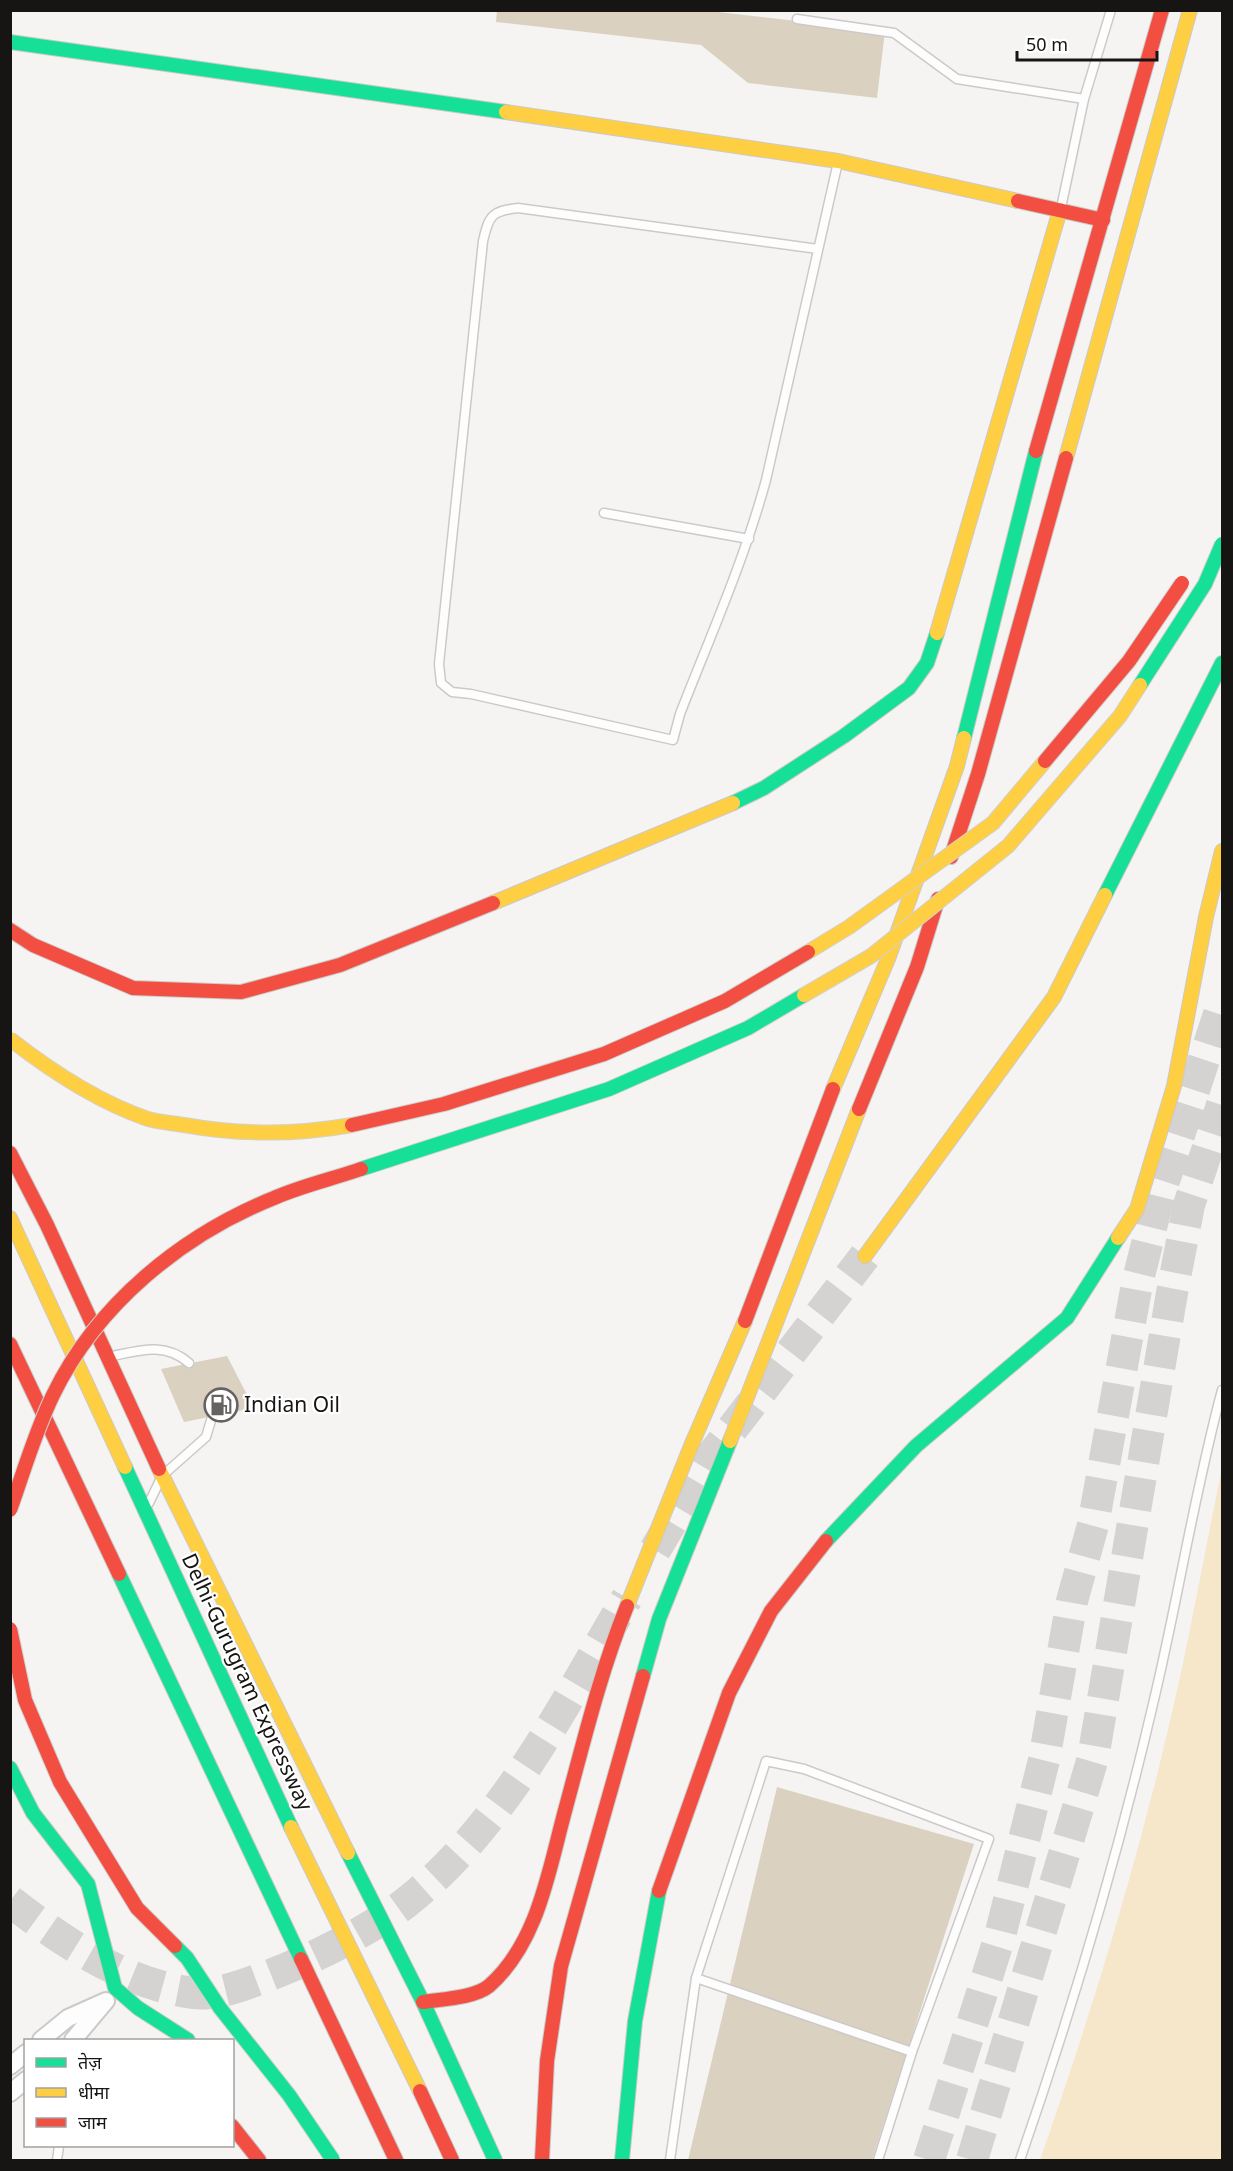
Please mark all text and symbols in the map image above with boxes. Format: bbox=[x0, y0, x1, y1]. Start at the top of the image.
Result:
scale bar bbox=[1017, 24, 1156, 62]
text: 50 m bbox=[1026, 32, 1068, 56]
fuel station icon: Indian Oil bbox=[203, 1387, 239, 1423]
place label: Indian Oil bbox=[244, 1390, 340, 1418]
street label: Delhi-Gurugram Expressway bbox=[176, 1548, 320, 1815]
legend bbox=[24, 2039, 234, 2147]
text: तेज़ bbox=[78, 2050, 102, 2074]
text: धीमा bbox=[78, 2080, 109, 2104]
text: जाम bbox=[78, 2110, 108, 2134]

